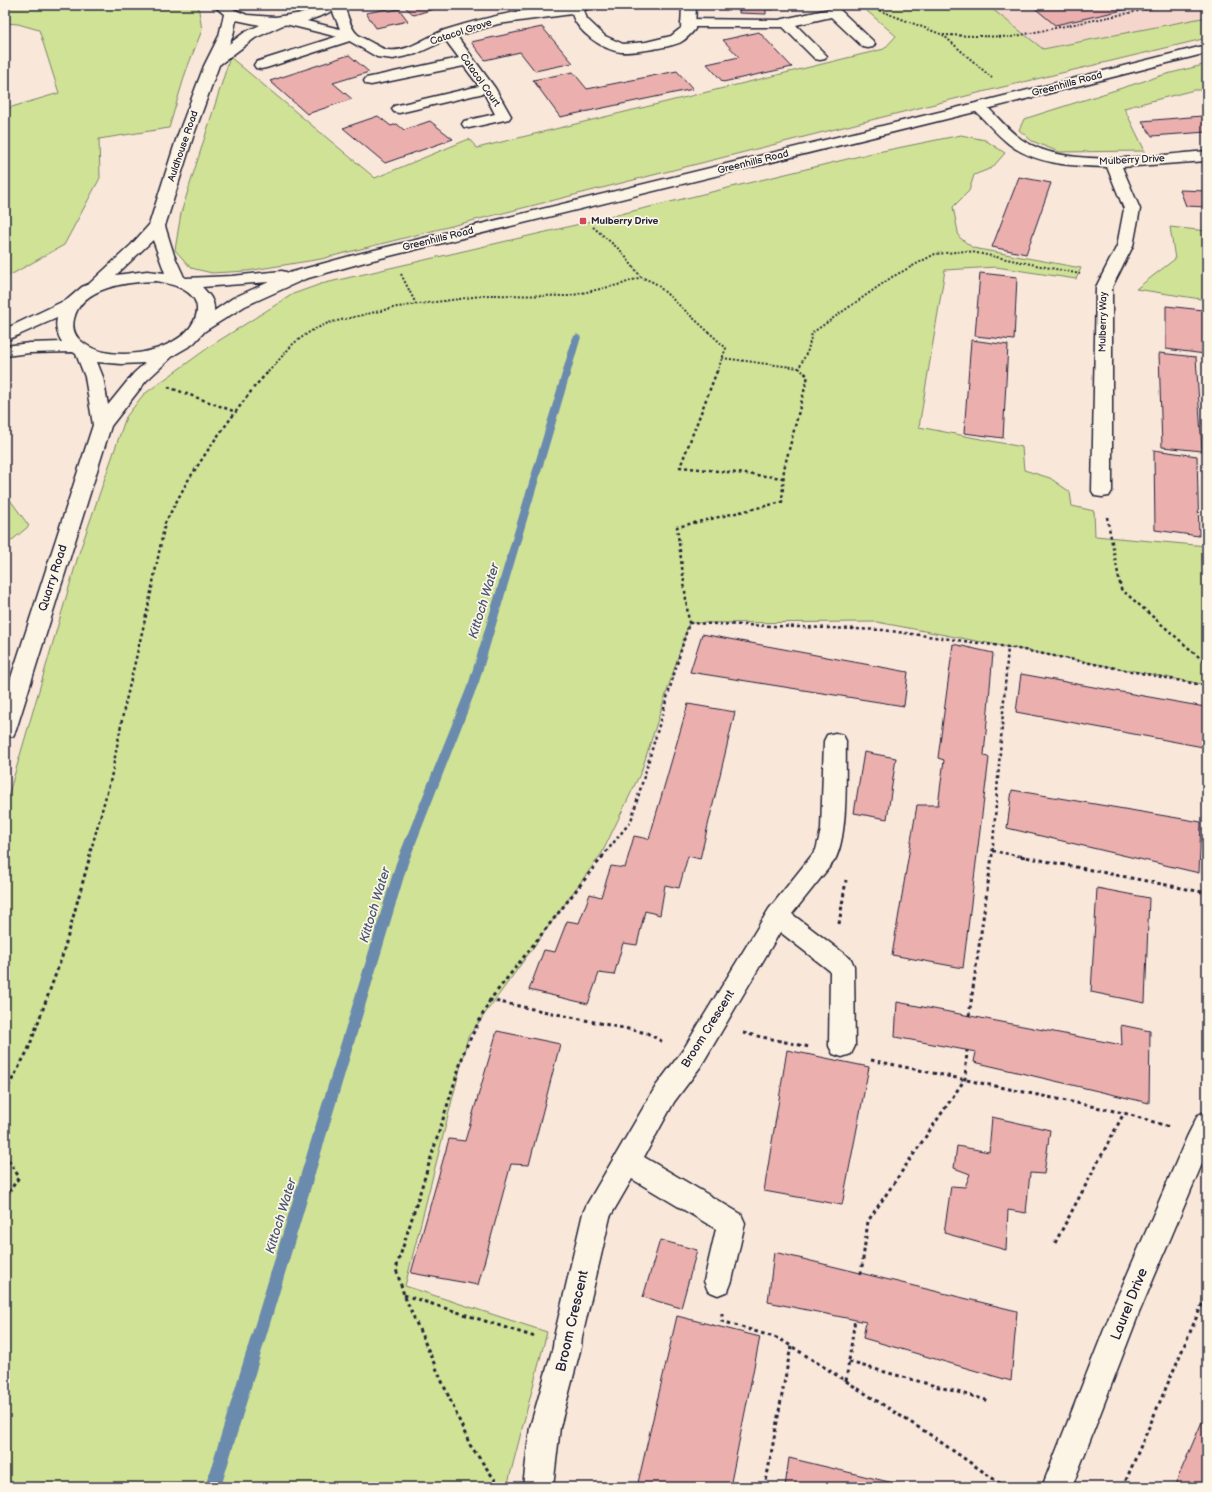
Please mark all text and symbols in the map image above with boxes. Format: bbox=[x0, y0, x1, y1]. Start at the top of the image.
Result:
street label: Catacol Grove bbox=[429, 16, 493, 48]
street label: Catacol Court bbox=[457, 51, 503, 109]
street label: Greenhills Road bbox=[1030, 69, 1104, 99]
street label: Auldhouse Road bbox=[165, 109, 201, 183]
street label: Greenhills Road bbox=[716, 147, 790, 177]
street label: Mulberry Drive bbox=[1099, 152, 1165, 168]
place label: Mulberry Drive bbox=[591, 215, 658, 227]
marker: Mulberry Drive bbox=[578, 216, 588, 226]
street label: Greenhills Road bbox=[401, 224, 475, 254]
street label: Mulberry Way bbox=[1096, 291, 1110, 352]
street label: Quarry Road bbox=[35, 543, 71, 613]
water label: Kittoch Water bbox=[465, 560, 503, 641]
water label: Kittoch Water bbox=[356, 864, 394, 945]
street label: Broom Crescent bbox=[678, 987, 738, 1071]
water label: Kittoch Water bbox=[262, 1175, 300, 1256]
street label: Laurel Drive bbox=[1107, 1265, 1151, 1343]
street label: Broom Crescent bbox=[552, 1268, 592, 1373]

